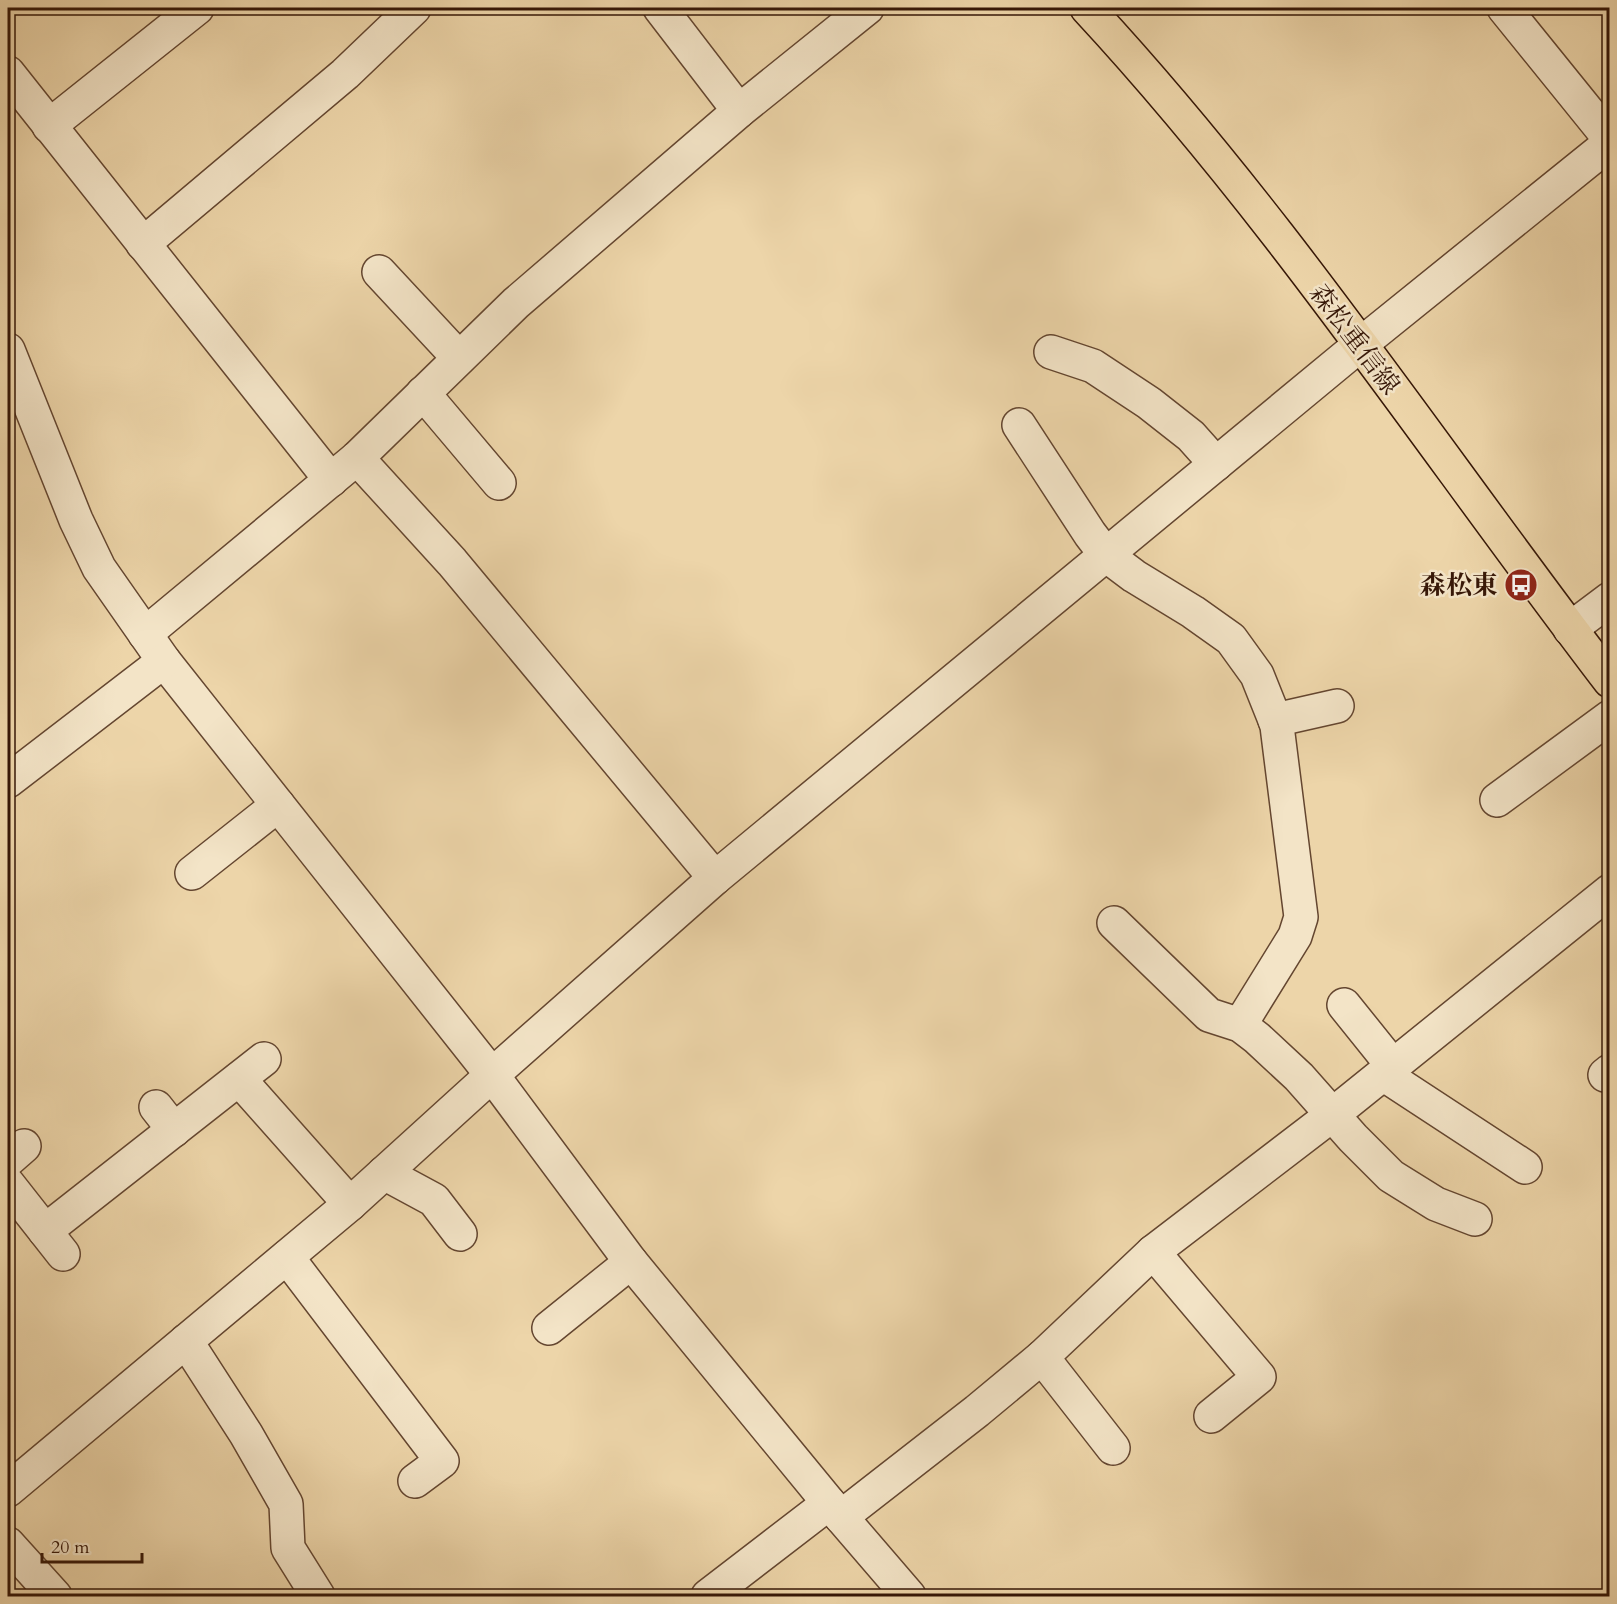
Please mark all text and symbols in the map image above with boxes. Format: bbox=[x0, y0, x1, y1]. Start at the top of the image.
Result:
street label: 森松重信線 bbox=[1302, 277, 1408, 402]
bus stop icon: 森松東 bbox=[1503, 567, 1539, 603]
place label: 森松東 bbox=[1420, 568, 1498, 603]
scale bar bbox=[42, 1526, 142, 1564]
text: 20 m bbox=[51, 1535, 90, 1560]

